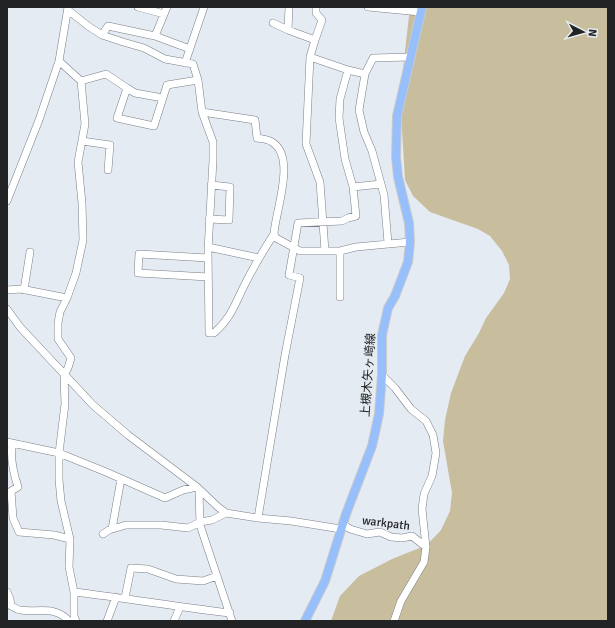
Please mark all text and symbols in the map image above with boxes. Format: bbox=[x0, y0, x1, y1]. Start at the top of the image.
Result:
north arrow bbox=[563, 12, 603, 52]
text: N bbox=[586, 29, 599, 37]
street label: 上槻木矢ヶ崎線 bbox=[358, 333, 379, 417]
street label: warkpath bbox=[361, 513, 411, 534]

